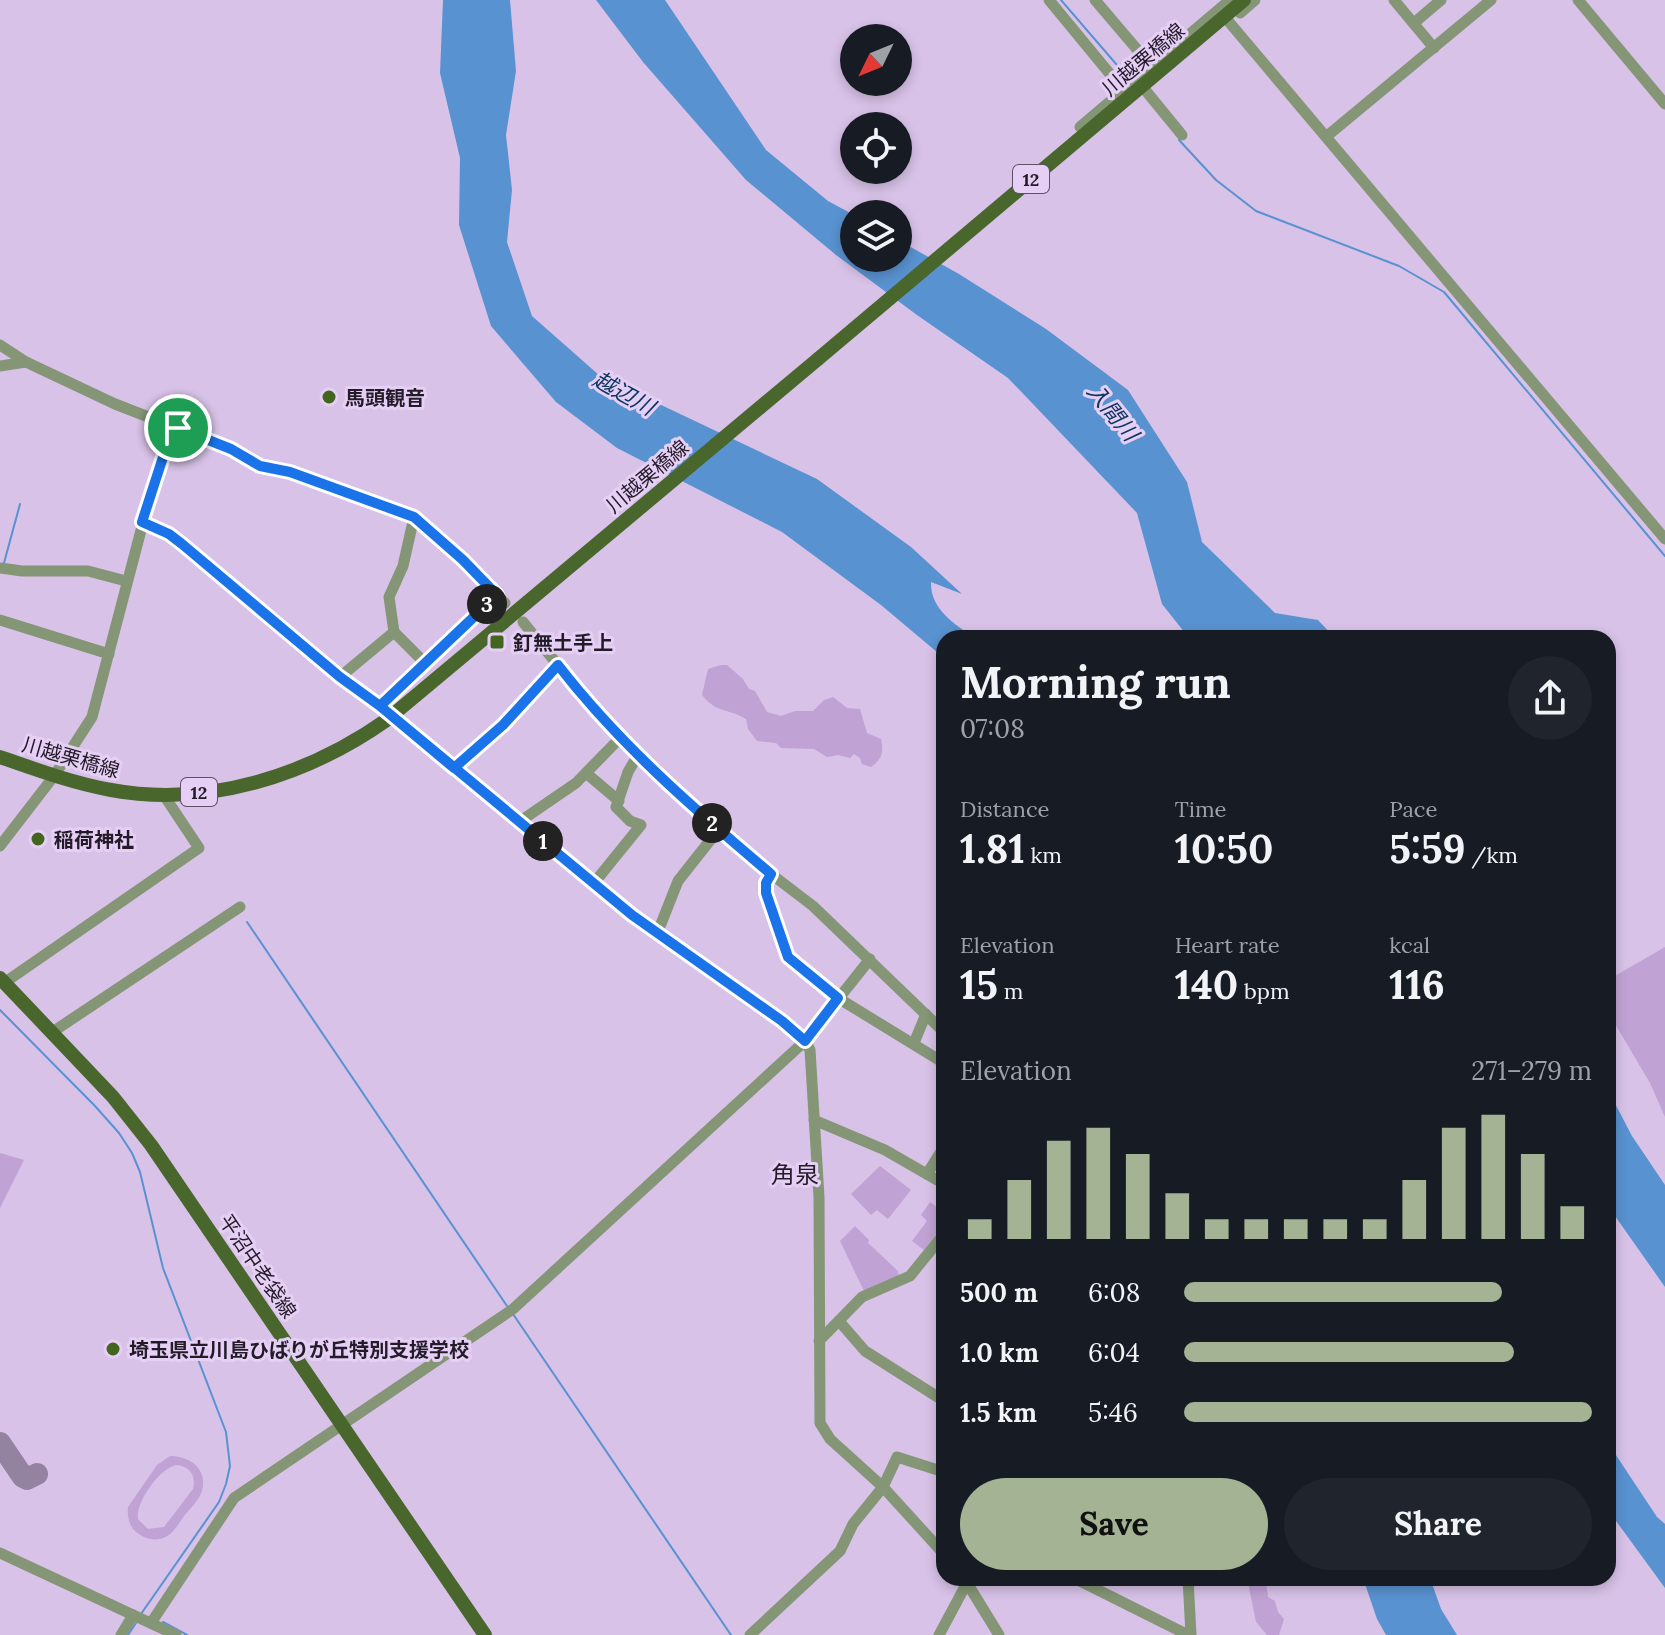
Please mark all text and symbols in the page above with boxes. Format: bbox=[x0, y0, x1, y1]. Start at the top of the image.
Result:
street label: 川越栗橋線 bbox=[1097, 17, 1189, 101]
north arrow bbox=[840, 24, 912, 96]
map controls bbox=[840, 24, 912, 272]
button: locate bbox=[840, 112, 912, 184]
road number: 12 bbox=[1013, 165, 1049, 193]
button: layers bbox=[840, 200, 912, 272]
water label: 越辺川 bbox=[588, 365, 661, 422]
water label: 入間川 bbox=[1081, 378, 1146, 448]
place label: 馬頭観音 bbox=[345, 385, 425, 410]
marker: 馬頭観音 bbox=[320, 388, 338, 406]
pin bbox=[144, 394, 212, 462]
icon: arrive bbox=[156, 406, 200, 450]
street label: 川越栗橋線 bbox=[601, 434, 693, 518]
pin: 3 bbox=[467, 584, 507, 624]
text: 3 bbox=[481, 590, 493, 618]
place label: 釘無土手上 bbox=[513, 630, 613, 655]
marker: 釘無土手上 bbox=[488, 633, 506, 651]
text: Morning run bbox=[960, 654, 1231, 710]
button: share bbox=[1508, 656, 1592, 740]
text: 07:08 bbox=[960, 712, 1025, 745]
street label: 川越栗橋線 bbox=[19, 731, 123, 783]
road number: 12 bbox=[181, 778, 217, 806]
text: Distance bbox=[960, 795, 1050, 823]
text: Time bbox=[1175, 795, 1227, 823]
text: Pace bbox=[1389, 795, 1437, 823]
pin: 2 bbox=[692, 803, 732, 843]
text: 2 bbox=[706, 809, 718, 837]
pin: 1 bbox=[523, 821, 563, 861]
text: 1.81 bbox=[960, 823, 1025, 874]
text: 10:50 bbox=[1175, 823, 1273, 874]
text: 5:59 bbox=[1389, 823, 1466, 874]
place label: 稲荷神社 bbox=[54, 827, 134, 852]
text: 1 bbox=[539, 827, 547, 855]
marker: 稲荷神社 bbox=[29, 830, 47, 848]
text: km bbox=[1025, 841, 1062, 869]
text: /km bbox=[1466, 841, 1518, 869]
text: Elevation bbox=[960, 931, 1055, 959]
text: Heart rate bbox=[1175, 931, 1280, 959]
text: kcal bbox=[1389, 931, 1430, 959]
text: 15 bbox=[960, 959, 998, 1010]
text: 140 bbox=[1175, 959, 1238, 1010]
text: 116 bbox=[1389, 959, 1445, 1010]
text: m bbox=[998, 977, 1023, 1005]
text: bpm bbox=[1238, 977, 1290, 1005]
text: Elevation bbox=[960, 1054, 1072, 1087]
text: 271–279 m bbox=[1471, 1054, 1592, 1087]
district label: 角泉 bbox=[771, 1159, 819, 1190]
street label: 平沼中老袋線 bbox=[214, 1209, 302, 1323]
text: 500 m bbox=[960, 1276, 1038, 1309]
text: 6:08 bbox=[1088, 1276, 1140, 1309]
text: 1.0 km bbox=[960, 1336, 1039, 1369]
text: 6:04 bbox=[1088, 1336, 1140, 1369]
place label: 埼玉県立川島ひばりが丘特別支援学校 bbox=[129, 1337, 469, 1362]
marker: 埼玉県立川島ひばりが丘特別支援学校 bbox=[104, 1340, 122, 1358]
text: 1.5 km bbox=[960, 1396, 1037, 1429]
text: 5:46 bbox=[1088, 1396, 1138, 1429]
button: Save bbox=[960, 1478, 1268, 1570]
button: Share bbox=[1284, 1478, 1592, 1570]

